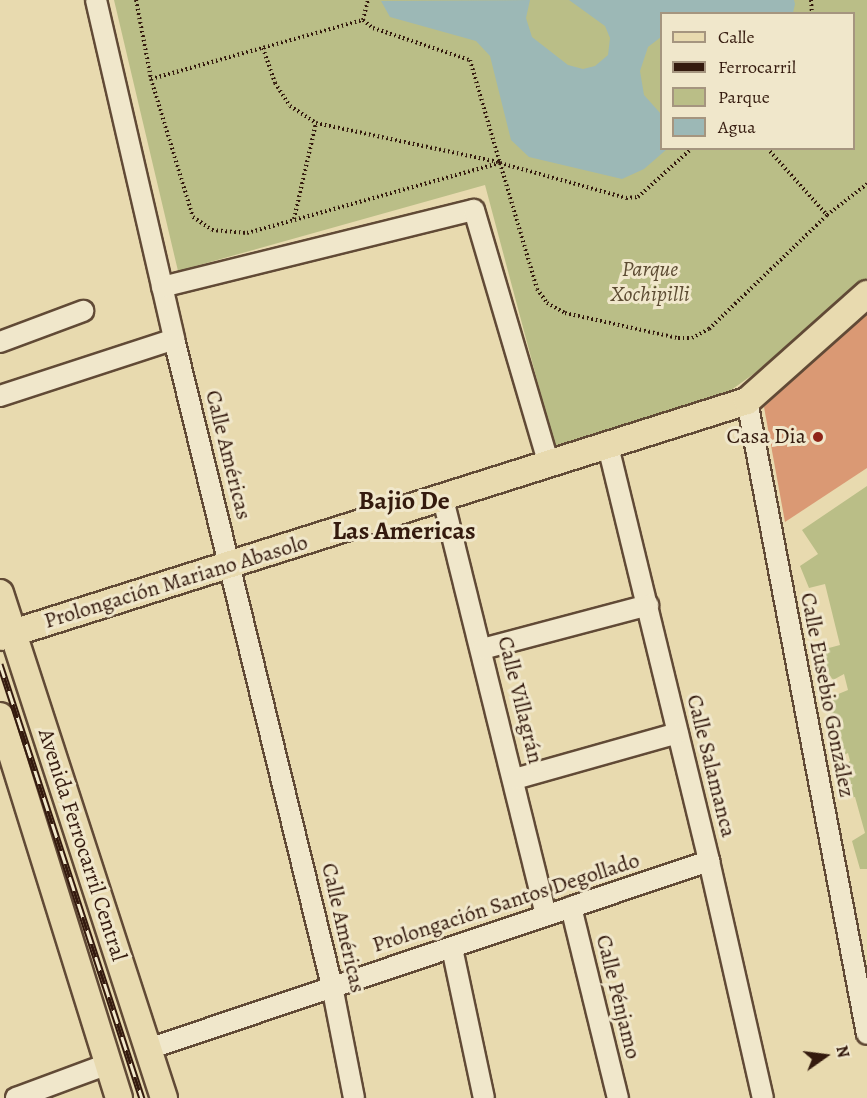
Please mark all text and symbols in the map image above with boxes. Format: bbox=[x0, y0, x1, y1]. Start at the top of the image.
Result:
legend bbox=[660, 12, 855, 150]
text: Calle bbox=[718, 25, 755, 49]
text: Ferrocarril bbox=[718, 55, 796, 79]
text: Parque bbox=[718, 85, 770, 109]
text: Agua bbox=[718, 115, 756, 139]
park label: Parque Xochipilli bbox=[610, 256, 690, 308]
street label: Calle Américas bbox=[199, 388, 257, 522]
place label: Casa Dia bbox=[727, 424, 806, 450]
marker: Casa Dia bbox=[811, 430, 825, 444]
district label: Bajio De Las Americas bbox=[332, 485, 476, 546]
street label: Prolongación Mariano Abasolo bbox=[41, 529, 311, 635]
street label: Calle Eusebio González bbox=[794, 590, 860, 800]
street label: Calle Villagrán bbox=[491, 634, 549, 766]
street label: Calle Salamanca bbox=[681, 692, 741, 840]
street label: Avenida Ferrocarril Central bbox=[32, 726, 132, 964]
street label: Prolongación Santos Degollado bbox=[369, 847, 643, 959]
street label: Calle Américas bbox=[315, 861, 371, 995]
street label: Calle Pénjamo bbox=[590, 932, 646, 1062]
north arrow bbox=[795, 1026, 855, 1086]
text: N bbox=[830, 1043, 855, 1060]

